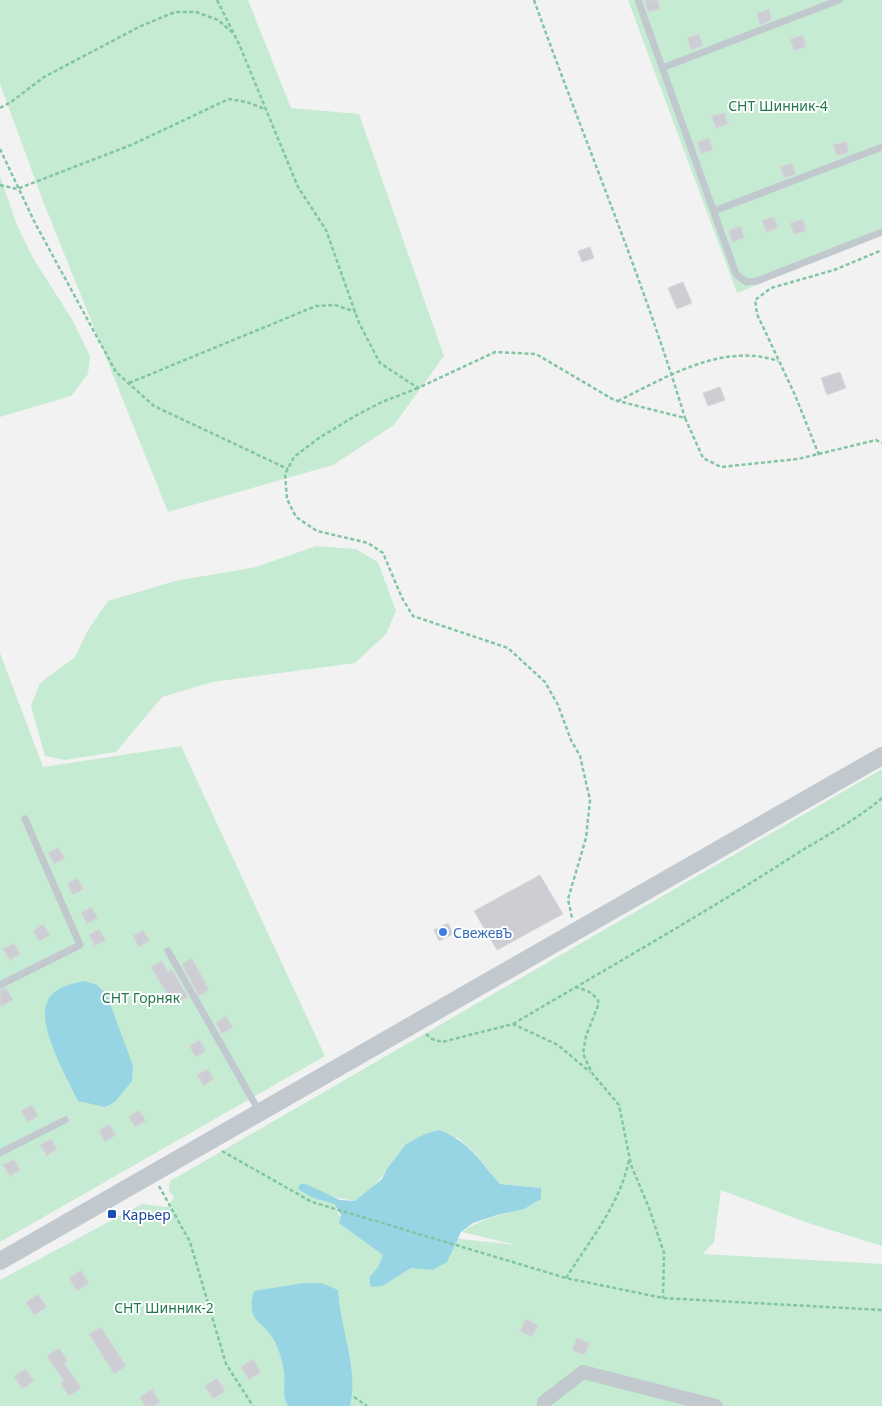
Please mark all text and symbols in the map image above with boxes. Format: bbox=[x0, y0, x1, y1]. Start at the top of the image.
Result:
park label: СНТ Шинник-4 bbox=[728, 96, 828, 115]
place label: СвежевЪ bbox=[453, 923, 512, 942]
marker: СвежевЪ bbox=[437, 926, 449, 938]
park label: СНТ Горняк bbox=[102, 988, 181, 1007]
place label: Карьер bbox=[122, 1205, 171, 1224]
marker: Карьер bbox=[106, 1208, 118, 1220]
park label: СНТ Шинник-2 bbox=[114, 1298, 214, 1317]

